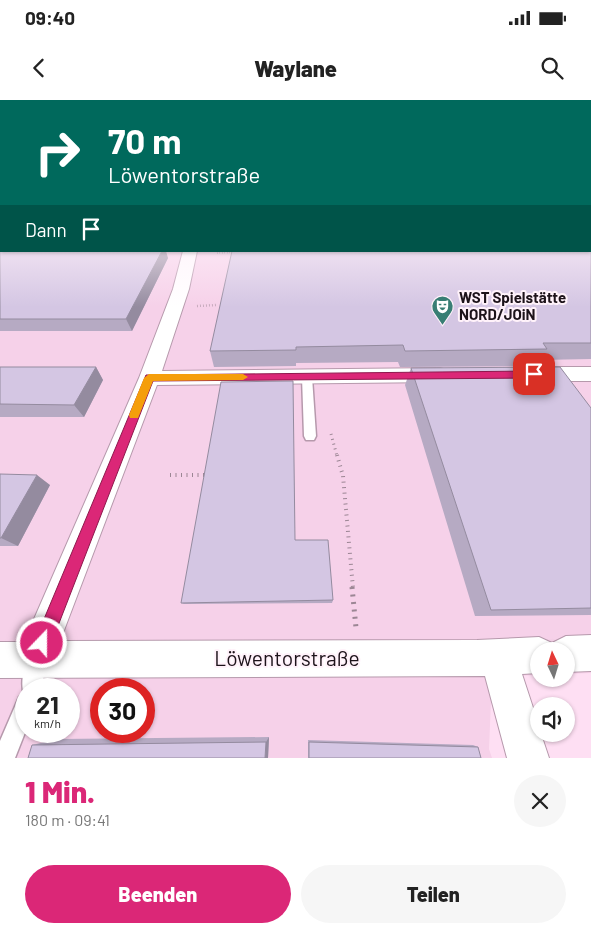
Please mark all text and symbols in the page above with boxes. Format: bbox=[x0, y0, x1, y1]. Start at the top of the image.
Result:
text: 09:40 bbox=[25, 6, 75, 29]
icon: back bbox=[25, 54, 53, 82]
icon: search bbox=[538, 54, 566, 82]
text: Waylane bbox=[254, 55, 337, 81]
text: 70 m bbox=[108, 119, 182, 161]
icon: right bbox=[25, 120, 90, 185]
text: Löwentorstraße bbox=[108, 161, 260, 187]
icon: arrive bbox=[77, 215, 105, 243]
text: Dann bbox=[25, 218, 67, 241]
place label: WST Spielstätte NORD/JOiN bbox=[459, 288, 566, 323]
theatre icon: WST Spielstätte NORD/JOiN bbox=[431, 295, 455, 326]
pin bbox=[513, 353, 555, 395]
icon: arrive bbox=[520, 360, 548, 388]
position arrow bbox=[15, 616, 67, 668]
north arrow bbox=[530, 642, 575, 688]
map controls bbox=[530, 642, 575, 742]
street label: Löwentorstraße bbox=[214, 645, 360, 670]
speed limit sign: 30 bbox=[90, 678, 155, 743]
text: 21 bbox=[36, 689, 59, 719]
button: sound bbox=[530, 697, 575, 742]
text: km/h bbox=[34, 716, 61, 730]
text: 1 Min. bbox=[25, 773, 95, 809]
button: close bbox=[514, 775, 566, 827]
text: 180 m · 09:41 bbox=[25, 810, 110, 829]
button: Beenden bbox=[25, 865, 291, 923]
button: Teilen bbox=[301, 865, 566, 923]

